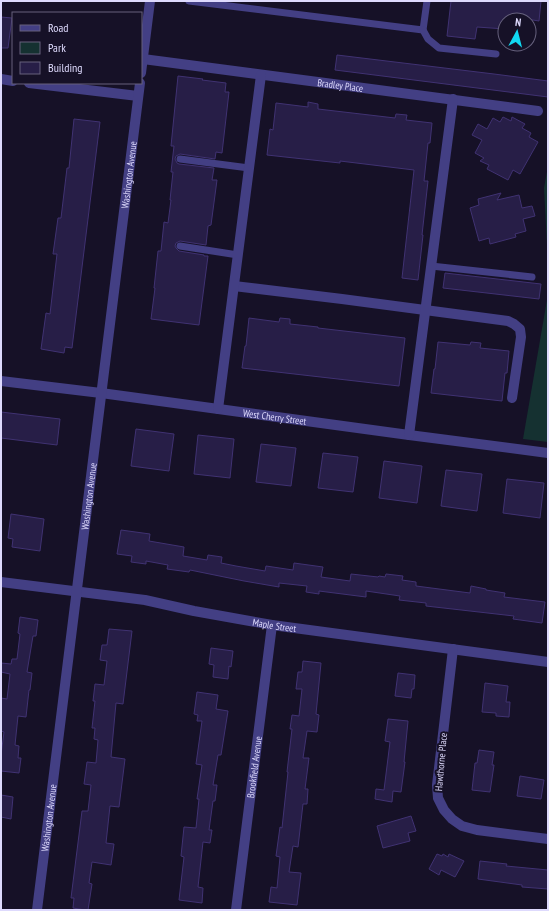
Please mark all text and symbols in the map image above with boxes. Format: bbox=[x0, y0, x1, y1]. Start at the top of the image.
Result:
legend bbox=[12, 12, 142, 84]
north arrow bbox=[497, 12, 537, 52]
text: N bbox=[514, 15, 522, 29]
text: Road bbox=[48, 20, 68, 35]
text: Park bbox=[48, 40, 66, 55]
text: Building bbox=[48, 60, 83, 75]
street label: Bradley Place bbox=[317, 76, 364, 94]
street label: Washington Avenue bbox=[118, 140, 139, 209]
street label: West Cherry Street bbox=[242, 406, 307, 427]
street label: Washington Avenue bbox=[78, 462, 99, 531]
street label: Maple Street bbox=[252, 615, 297, 635]
street label: Hawthorne Place bbox=[432, 732, 450, 792]
street label: Brookfield Avenue bbox=[244, 735, 264, 799]
street label: Washington Avenue bbox=[38, 783, 59, 852]

